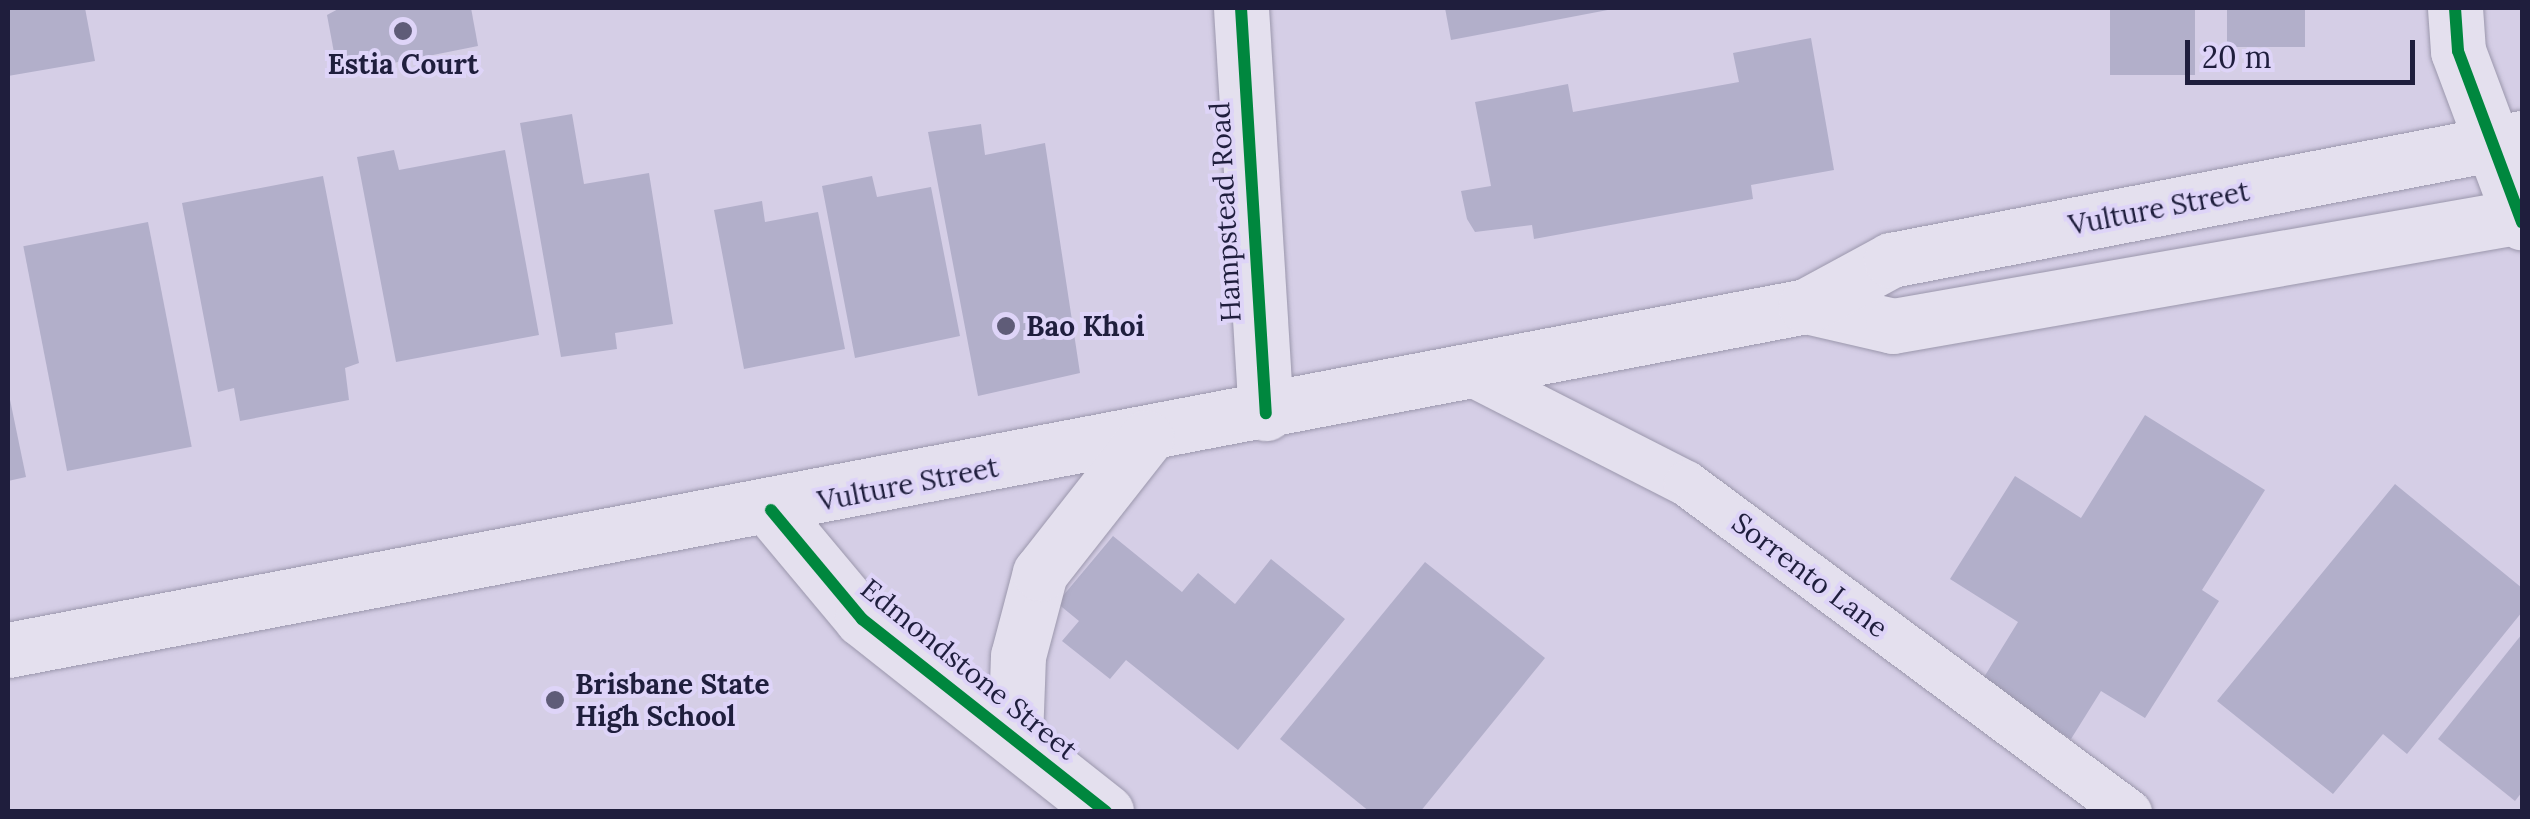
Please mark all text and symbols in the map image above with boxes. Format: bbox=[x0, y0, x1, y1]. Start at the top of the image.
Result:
marker: Estia Court bbox=[392, 20, 414, 42]
scale bar bbox=[2190, 20, 2420, 82]
text: 20 m bbox=[2202, 38, 2271, 76]
place label: Estia Court bbox=[327, 47, 479, 81]
street label: Hampstead Road bbox=[1202, 101, 1248, 323]
street label: Vulture Street bbox=[2066, 174, 2252, 242]
place label: Bao Khoi bbox=[1026, 309, 1145, 343]
marker: Bao Khoi bbox=[995, 315, 1017, 337]
street label: Vulture Street bbox=[815, 450, 1001, 518]
street label: Sorrento Lane bbox=[1726, 506, 1894, 644]
street label: Edmondstone Street bbox=[854, 571, 1084, 767]
place label: Brisbane State High School bbox=[575, 667, 770, 733]
marker: Brisbane State High School bbox=[544, 689, 566, 711]

